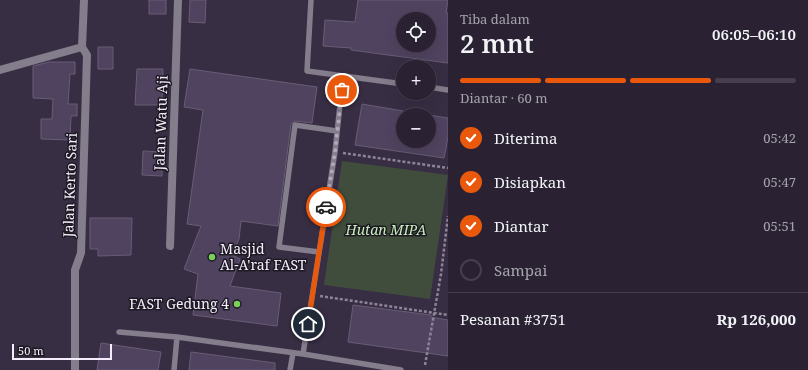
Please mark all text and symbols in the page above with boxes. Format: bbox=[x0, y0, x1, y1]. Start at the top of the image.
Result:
text: Tiba dalam bbox=[460, 10, 530, 28]
map controls bbox=[396, 12, 436, 148]
button: locate bbox=[396, 12, 436, 52]
text: 06:05–06:10 bbox=[712, 24, 796, 44]
text: 2 mnt bbox=[460, 25, 534, 61]
button: + bbox=[396, 60, 436, 100]
pin bbox=[325, 73, 359, 107]
street label: Jalan Watu Aji bbox=[149, 74, 172, 172]
icon: bag bbox=[331, 79, 353, 101]
text: Diantar · 60 m bbox=[460, 89, 548, 107]
button: − bbox=[396, 108, 436, 148]
icon: check bbox=[460, 127, 482, 149]
text: Diterima bbox=[494, 128, 558, 148]
text: 05:42 bbox=[763, 129, 796, 147]
street label: Jalan Kerto Sari bbox=[58, 132, 81, 239]
icon: check bbox=[460, 171, 482, 193]
text: Disiapkan bbox=[494, 172, 566, 192]
text: 05:47 bbox=[763, 173, 796, 191]
courier bbox=[306, 187, 346, 227]
icon: car bbox=[315, 196, 337, 218]
icon: check bbox=[460, 215, 482, 237]
text: Diantar bbox=[494, 216, 549, 236]
text: 05:51 bbox=[763, 217, 796, 235]
park label: Hutan MIPA bbox=[345, 220, 427, 239]
place label: Masjid Al-A'raf FAST bbox=[220, 239, 307, 274]
marker: Masjid Al-A'raf FAST bbox=[207, 252, 217, 262]
text: Sampai bbox=[494, 260, 547, 280]
place label: FAST Gedung 4 bbox=[129, 294, 229, 313]
marker: FAST Gedung 4 bbox=[232, 299, 242, 309]
pin bbox=[291, 307, 325, 341]
text: Pesanan #3751 bbox=[460, 309, 566, 329]
text: Rp 126,000 bbox=[716, 309, 796, 329]
icon: home bbox=[297, 313, 319, 335]
scale bar bbox=[12, 342, 112, 361]
text: 50 m bbox=[18, 343, 44, 358]

